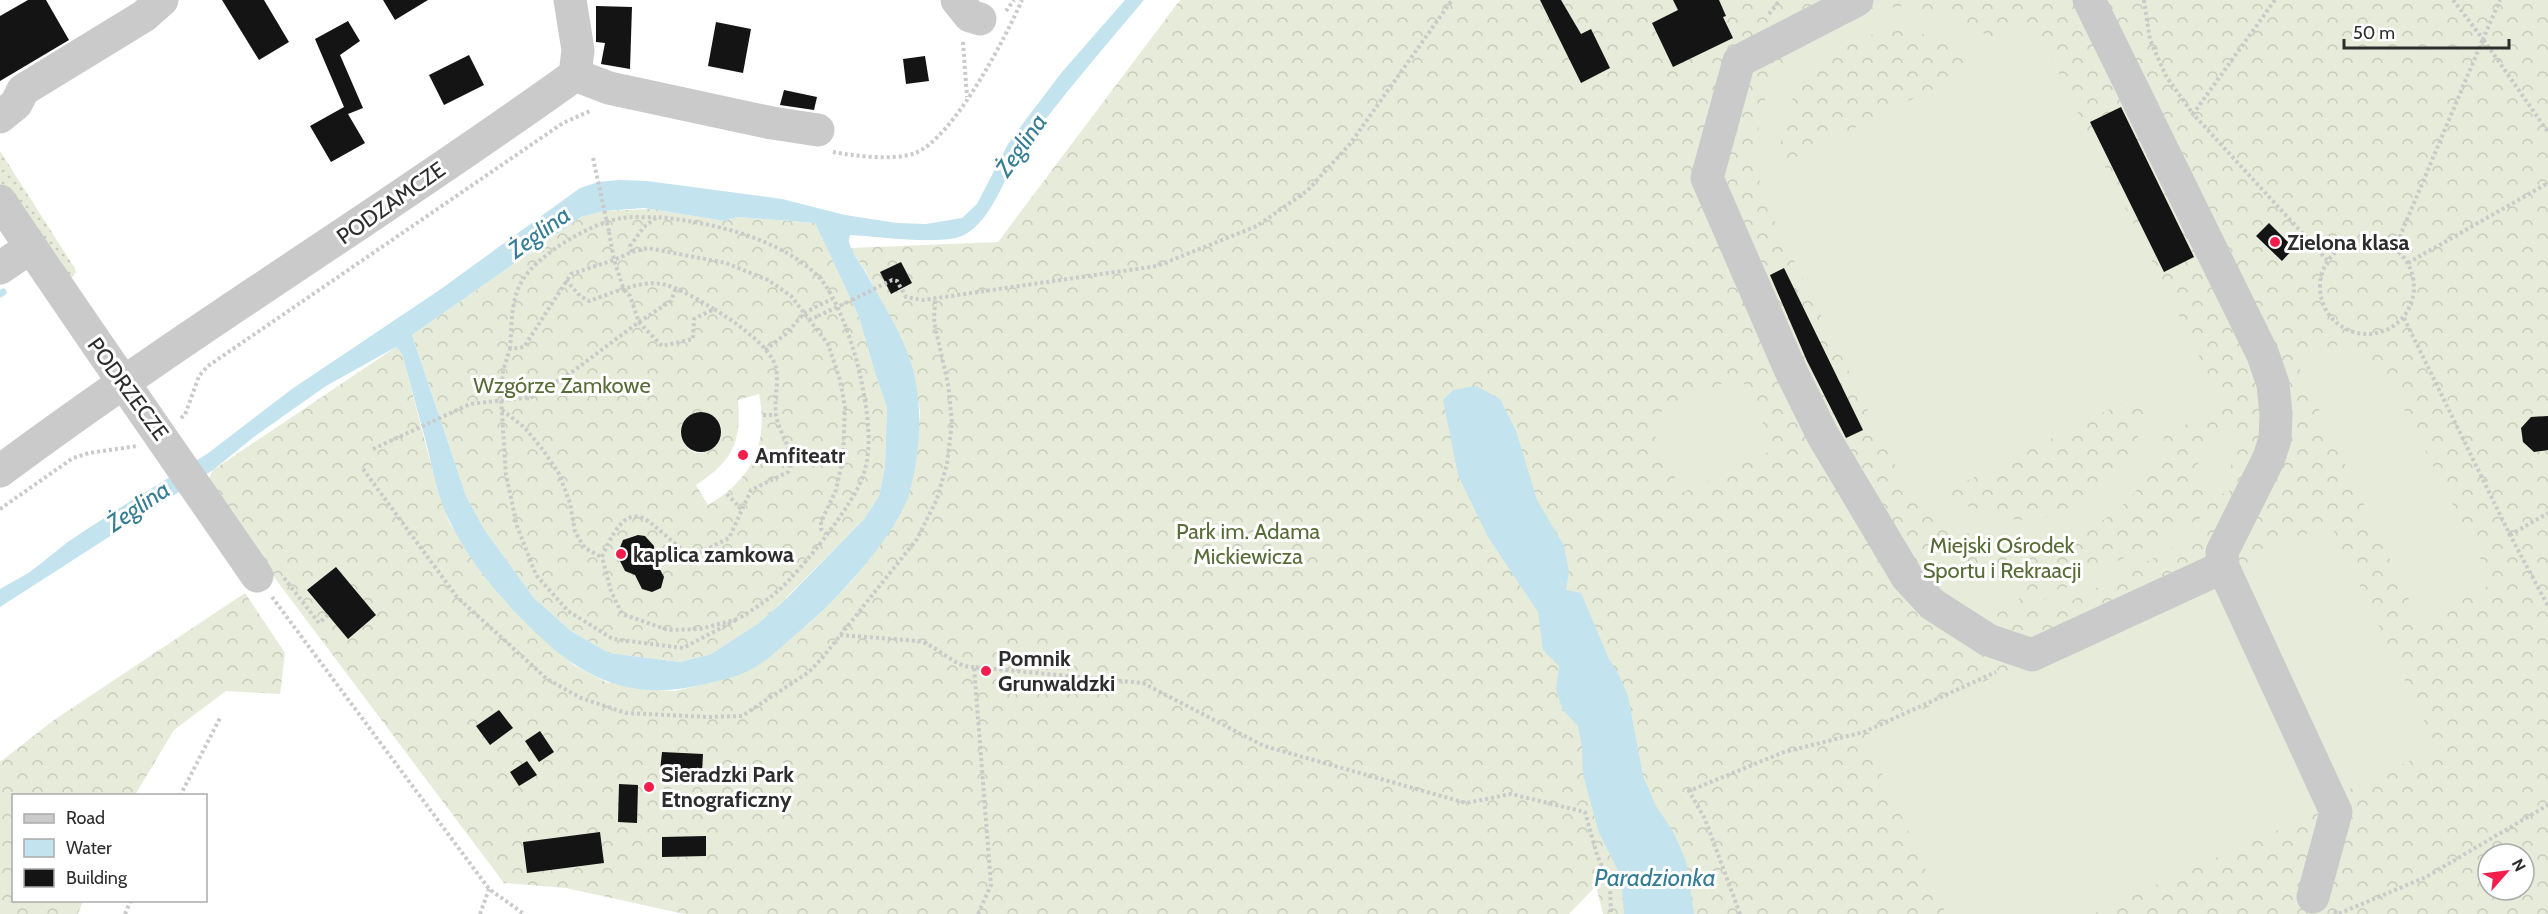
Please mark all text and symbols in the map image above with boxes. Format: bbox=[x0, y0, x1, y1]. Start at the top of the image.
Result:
scale bar bbox=[2344, 12, 2509, 50]
text: 50 m bbox=[2353, 22, 2395, 44]
water label: Żeglina bbox=[988, 108, 1053, 183]
street label: PODZAMCZE bbox=[332, 156, 450, 250]
water label: Żeglina bbox=[501, 200, 576, 265]
place label: Zielona klasa bbox=[2287, 229, 2409, 256]
marker: Zielona klasa bbox=[2268, 235, 2282, 249]
street label: PODRZECZE bbox=[82, 332, 174, 446]
park label: Wzgórze Zamkowe bbox=[473, 372, 651, 399]
place label: Amfiteatr bbox=[755, 442, 846, 469]
marker: Amfiteatr bbox=[736, 448, 750, 462]
water label: Żeglina bbox=[100, 474, 175, 538]
park label: Park im. Adama Mickiewicza bbox=[1176, 518, 1320, 570]
park label: Miejski Ośrodek Sportu i Rekraacji bbox=[1923, 532, 2081, 584]
place label: kaplica zamkowa bbox=[633, 541, 794, 568]
marker: kaplica zamkowa bbox=[614, 547, 628, 561]
place label: Pomnik Grunwaldzki bbox=[998, 645, 1115, 697]
marker: Pomnik Grunwaldzki bbox=[979, 664, 993, 678]
place label: Sieradzki Park Etnograficzny bbox=[661, 761, 794, 813]
marker: Sieradzki Park Etnograficzny bbox=[642, 780, 656, 794]
legend bbox=[12, 794, 207, 902]
text: Road bbox=[66, 807, 105, 829]
text: Water bbox=[66, 837, 112, 859]
north arrow bbox=[2476, 842, 2536, 902]
text: N bbox=[2508, 856, 2530, 875]
water label: Paradzionka bbox=[1594, 863, 1716, 892]
text: Building bbox=[66, 867, 128, 889]

